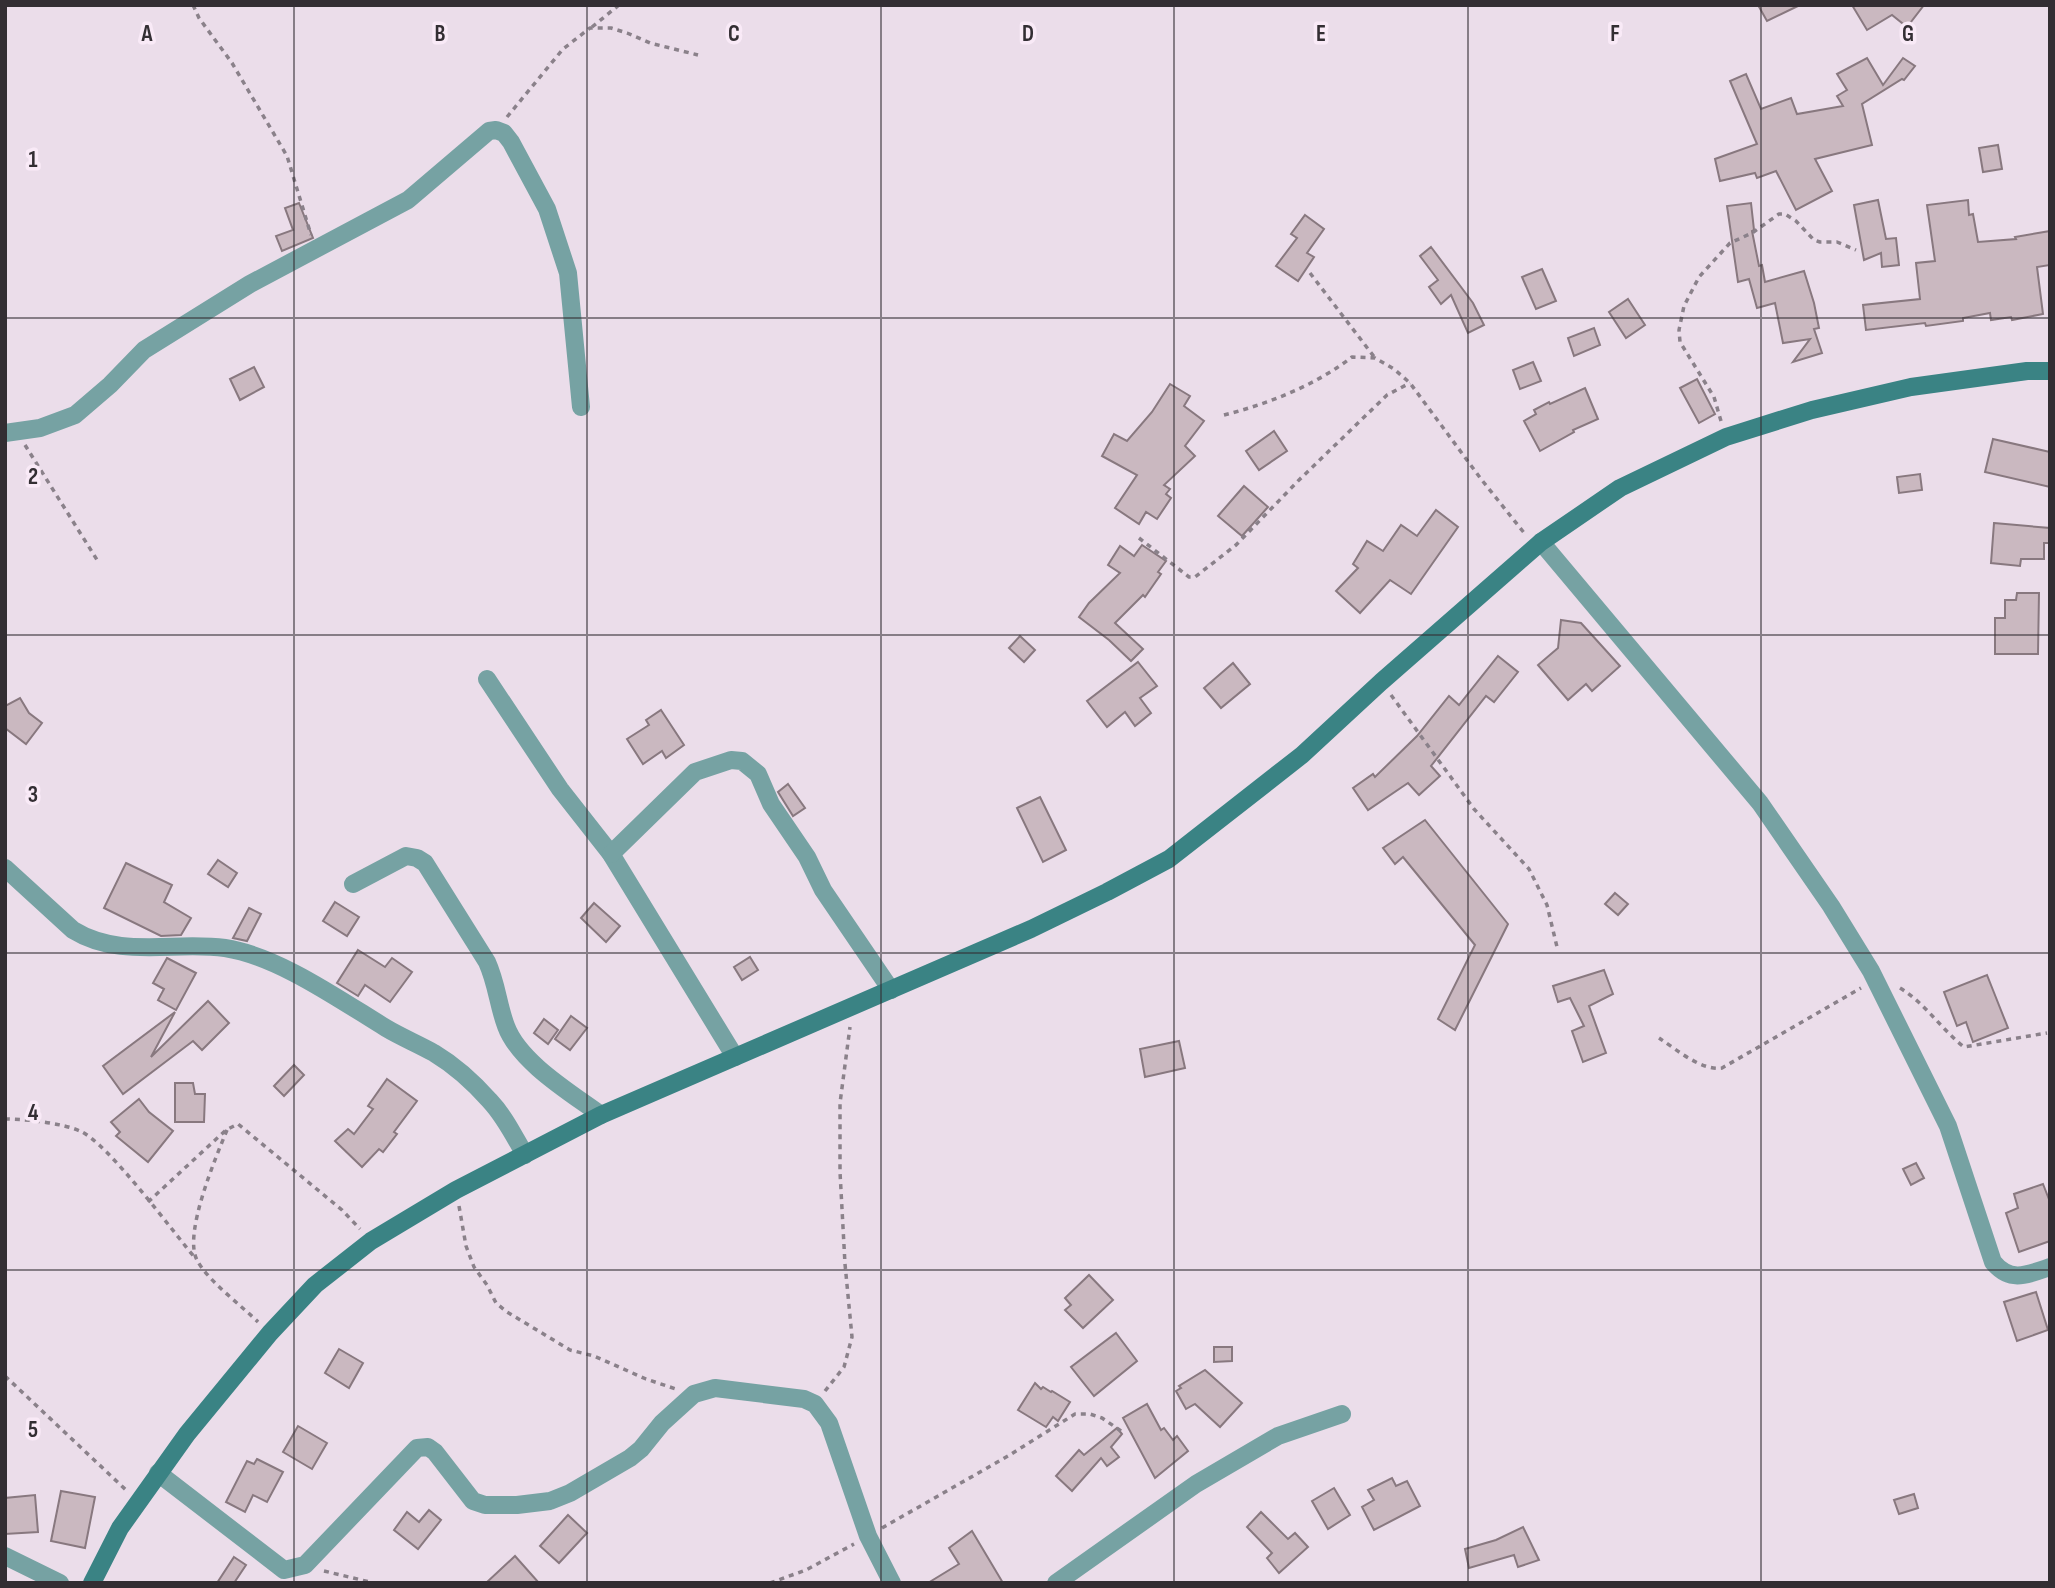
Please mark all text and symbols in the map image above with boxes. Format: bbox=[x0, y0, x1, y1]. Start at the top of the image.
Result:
text: A bbox=[141, 20, 154, 48]
text: B bbox=[435, 20, 446, 48]
text: C bbox=[728, 20, 740, 48]
text: D bbox=[1022, 20, 1034, 48]
text: E bbox=[1316, 20, 1326, 48]
text: F bbox=[1610, 20, 1620, 48]
text: G bbox=[1902, 20, 1914, 48]
text: 1 bbox=[28, 146, 38, 174]
text: 2 bbox=[28, 463, 38, 491]
text: 3 bbox=[28, 781, 38, 809]
text: 4 bbox=[28, 1099, 39, 1127]
text: 5 bbox=[28, 1416, 38, 1444]

